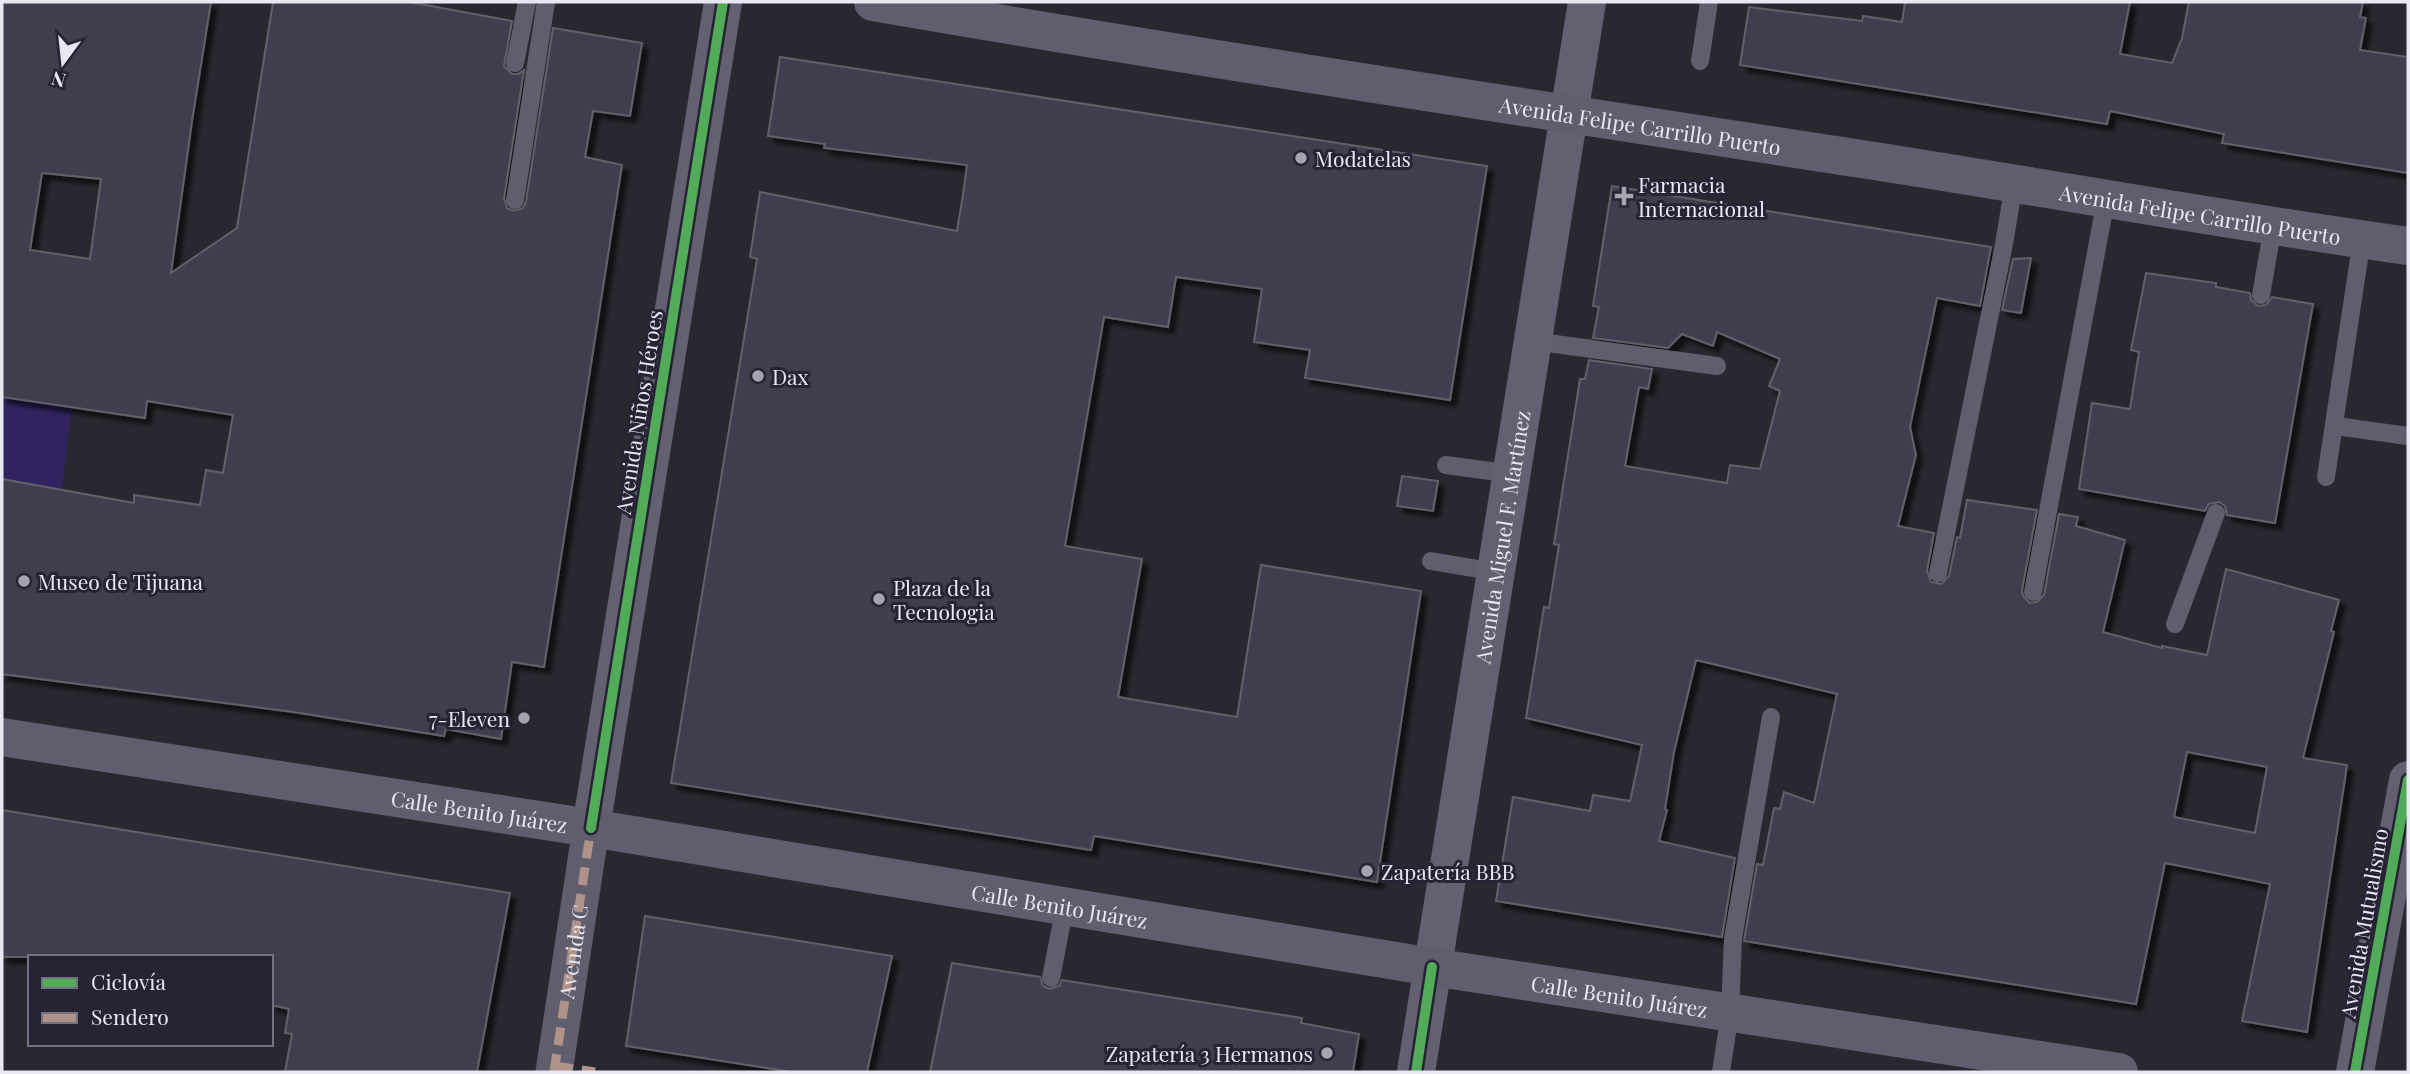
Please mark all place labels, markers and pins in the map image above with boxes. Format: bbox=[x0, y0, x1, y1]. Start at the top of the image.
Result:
place label: Modatelas bbox=[1315, 144, 1411, 172]
marker: Modatelas bbox=[1293, 150, 1309, 166]
place label: Farmacia Internacional bbox=[1638, 170, 1765, 222]
marker: Farmacia Internacional bbox=[1616, 188, 1632, 204]
place label: Dax bbox=[772, 362, 809, 390]
marker: Dax bbox=[750, 368, 766, 384]
place label: Museo de Tijuana bbox=[38, 567, 204, 595]
marker: Museo de Tijuana bbox=[16, 573, 32, 589]
place label: Plaza de la Tecnologia bbox=[893, 573, 995, 625]
marker: Plaza de la Tecnologia bbox=[871, 591, 887, 607]
place label: 7-Eleven bbox=[429, 704, 510, 732]
marker: 7-Eleven bbox=[516, 710, 532, 726]
place label: Zapatería BBB bbox=[1381, 857, 1515, 885]
marker: Zapatería BBB bbox=[1359, 863, 1375, 879]
place label: Zapatería 3 Hermanos bbox=[1106, 1039, 1313, 1067]
marker: Zapatería 3 Hermanos bbox=[1319, 1045, 1335, 1061]

